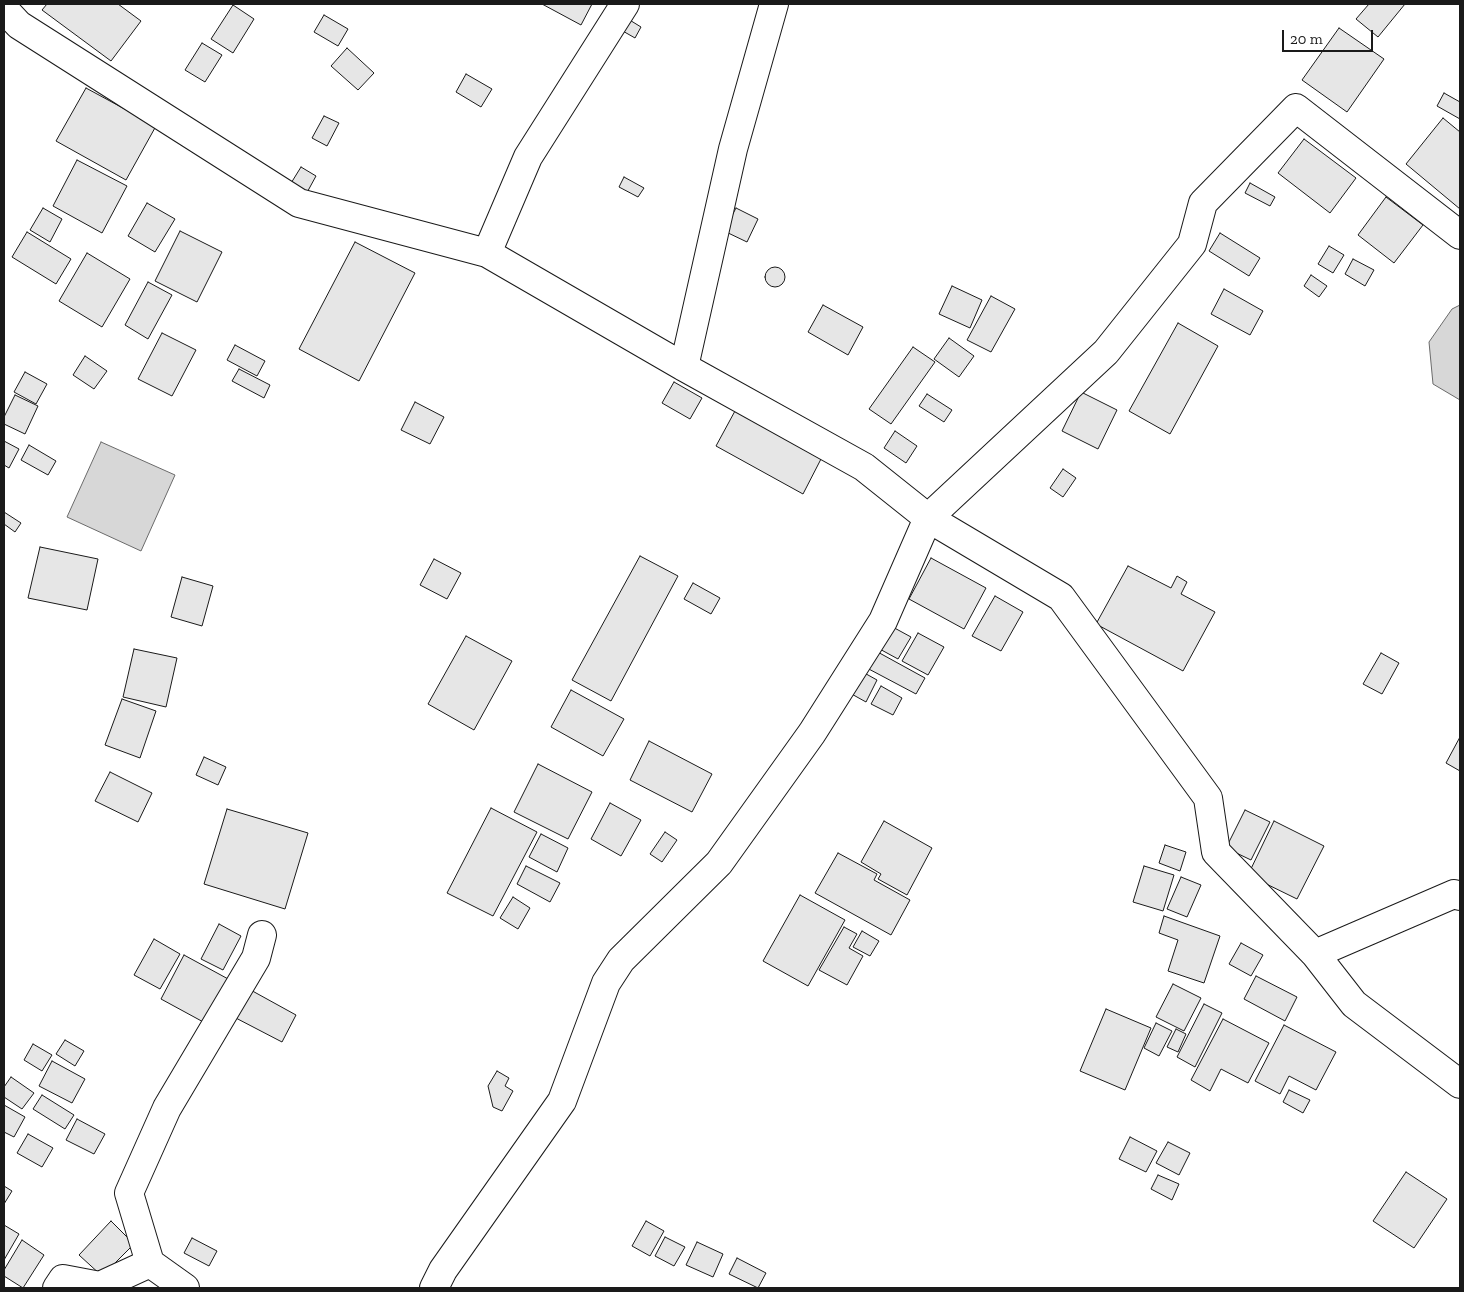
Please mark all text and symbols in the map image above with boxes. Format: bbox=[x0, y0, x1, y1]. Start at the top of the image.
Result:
scale bar bbox=[1284, 20, 1375, 52]
text: 20 m bbox=[1290, 30, 1323, 48]

